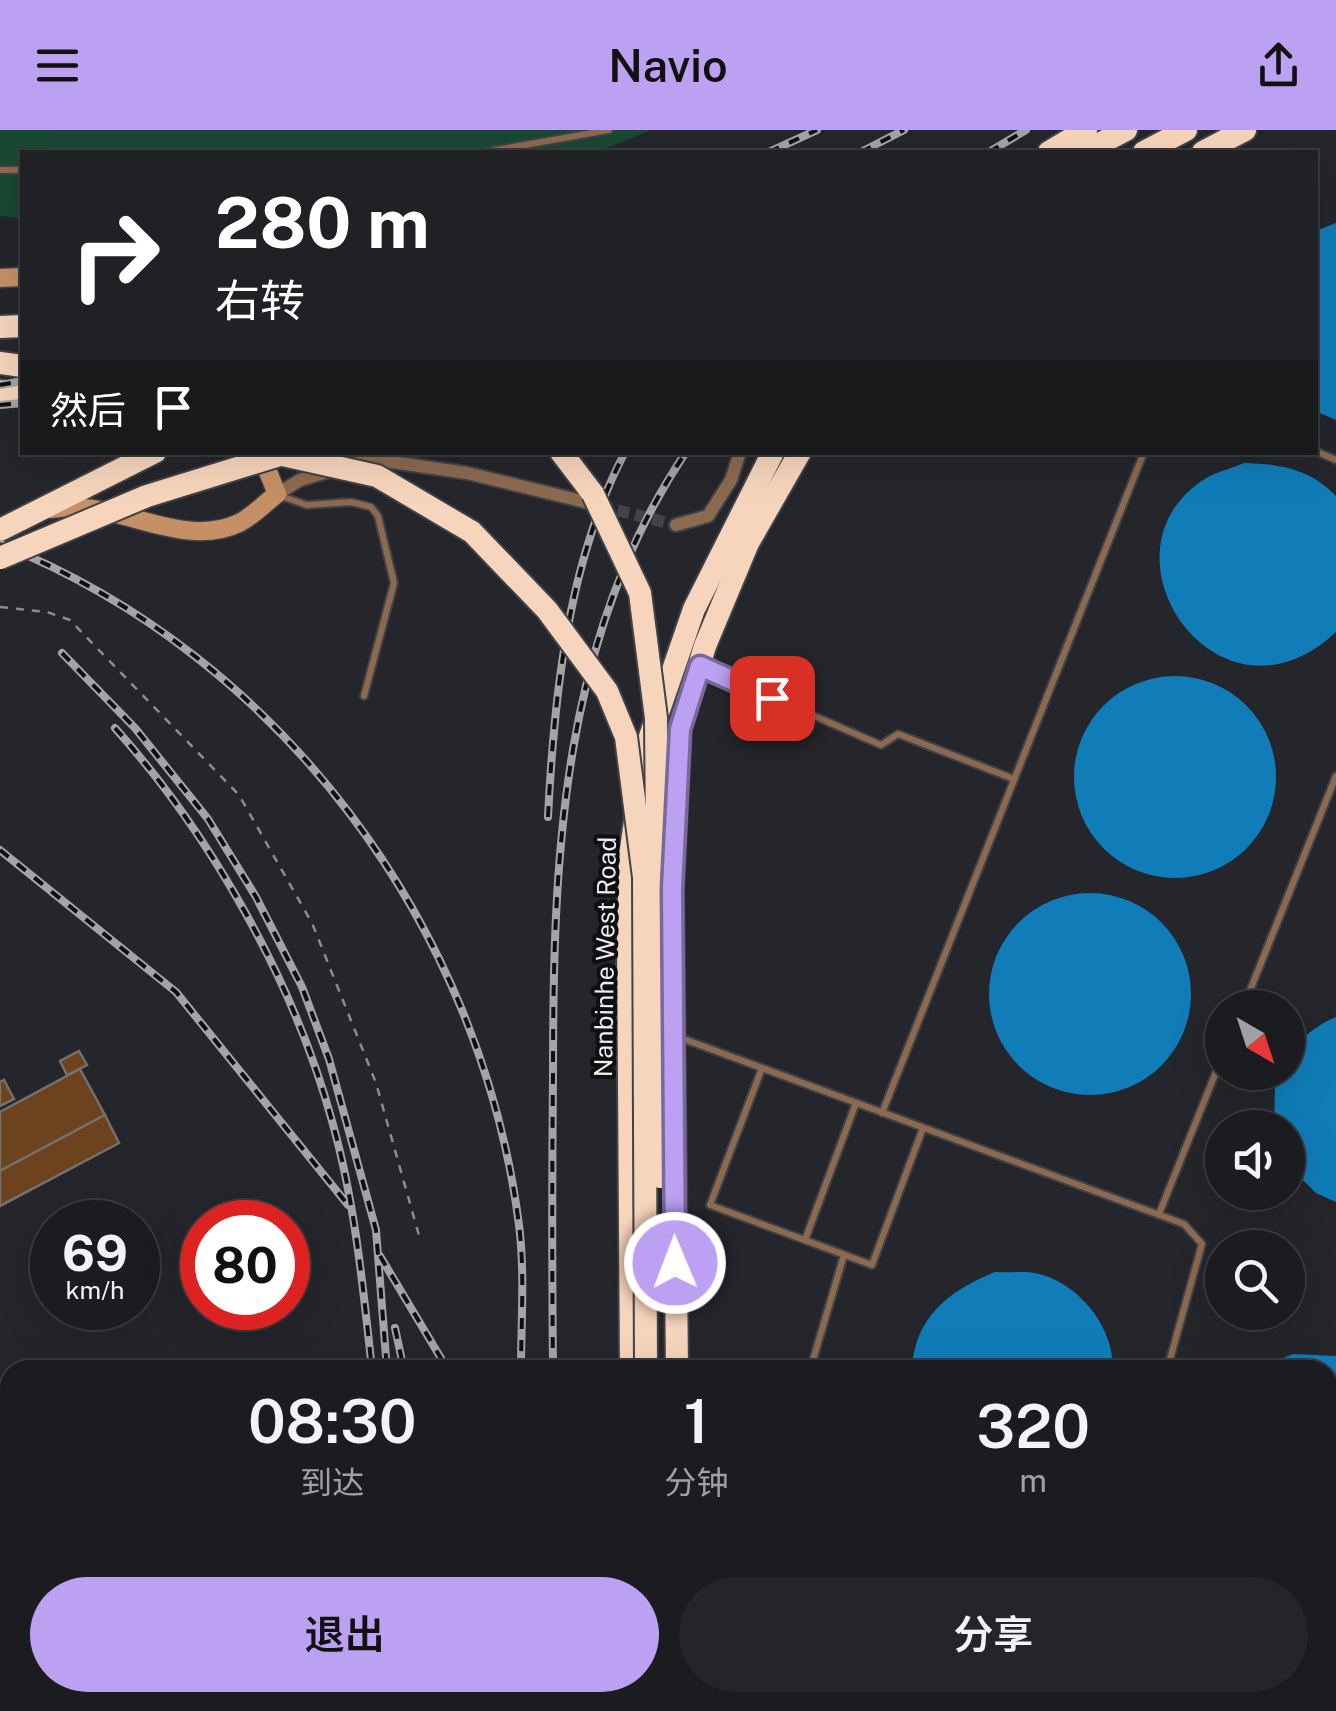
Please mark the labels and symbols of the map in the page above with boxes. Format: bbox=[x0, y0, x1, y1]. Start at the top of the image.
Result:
pin bbox=[730, 656, 815, 741]
street label: Nanbinhe West Road bbox=[588, 836, 622, 1078]
north arrow bbox=[1205, 990, 1305, 1090]
speed limit sign: 80 bbox=[180, 1200, 310, 1330]
position arrow bbox=[623, 1211, 727, 1315]

